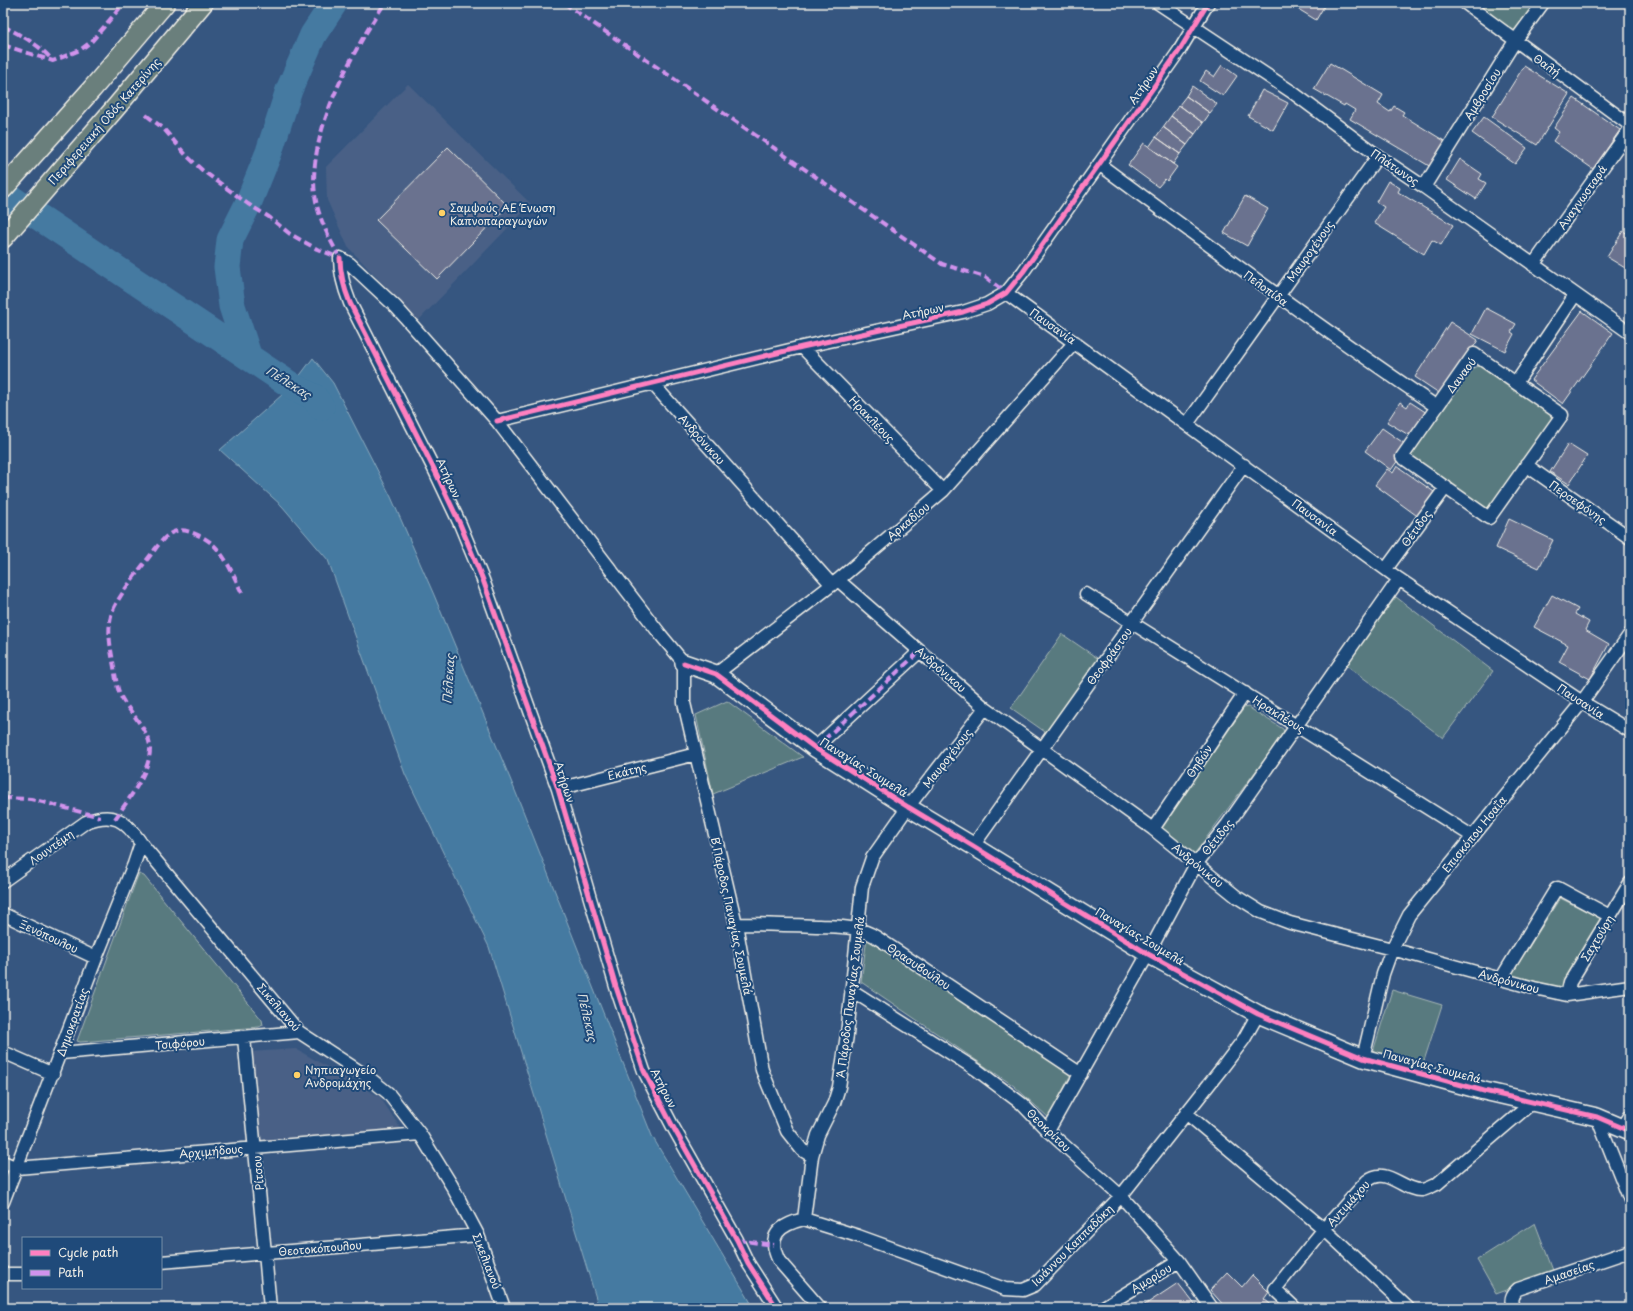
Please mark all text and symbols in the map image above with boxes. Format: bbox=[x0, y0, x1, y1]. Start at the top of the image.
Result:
street label: Θαλή bbox=[1530, 49, 1564, 81]
street label: Περιφερειακή Οδός Κατερίνης bbox=[44, 53, 164, 188]
street label: Ατήρων bbox=[1124, 63, 1162, 107]
street label: Αμβροσίου bbox=[1459, 65, 1505, 123]
street label: Πλάτωνος bbox=[1367, 144, 1423, 190]
street label: Αναγνωσταρά bbox=[1553, 161, 1611, 233]
place label: Σαμψούς ΑΕ Ένωση Καπνοπαραγωγών bbox=[450, 199, 556, 229]
marker: Σαμψούς ΑΕ Ένωση Καπνοπαραγωγών bbox=[437, 208, 447, 218]
street label: Μαυρογένους bbox=[1282, 216, 1338, 285]
street label: Πελοπίδα bbox=[1240, 266, 1292, 310]
street label: Ατήρων bbox=[900, 298, 946, 324]
street label: Παυσανία bbox=[1026, 304, 1080, 348]
street label: Δαναού bbox=[1442, 354, 1480, 396]
water label: Πέλεκας bbox=[263, 361, 317, 404]
street label: Ηρακλέους bbox=[845, 392, 899, 447]
street label: Ανδρόνικου bbox=[675, 410, 729, 468]
street label: Ατήρων bbox=[432, 455, 466, 501]
street label: Περσεφόνης bbox=[1546, 476, 1610, 528]
street label: Παυσανία bbox=[1289, 495, 1341, 539]
street label: Αρκαδίου bbox=[883, 498, 933, 544]
street label: Θέτιδος bbox=[1397, 506, 1435, 550]
street label: Θεοφράστου bbox=[1082, 624, 1136, 688]
street label: Ανδρόνικου bbox=[912, 642, 970, 696]
water label: Πέλεκας bbox=[437, 652, 459, 705]
street label: Παυσανία bbox=[1554, 679, 1608, 723]
street label: Ηρακλέους bbox=[1249, 691, 1309, 737]
street label: Μαυρογένους bbox=[918, 724, 976, 792]
street label: Παναγίας Σουμελά bbox=[817, 733, 911, 801]
street label: Θηβών bbox=[1182, 741, 1216, 781]
street label: Εκάτης bbox=[606, 758, 649, 784]
street label: Ατήρων bbox=[550, 759, 580, 805]
street label: Επισκόπου Ησαΐα bbox=[1438, 792, 1510, 876]
street label: Θέτιδος bbox=[1197, 815, 1237, 859]
street label: Λουντέμη bbox=[25, 825, 77, 869]
street label: Β΄ Πάροδος Παναγίας Σουμελά bbox=[707, 835, 757, 997]
street label: Ανδρόνικου bbox=[1168, 839, 1228, 891]
street label: Παναγίας Σουμελά bbox=[1092, 903, 1188, 969]
street label: Σαχτούρη bbox=[1576, 912, 1618, 964]
street label: Ξενόπουλου bbox=[17, 915, 81, 957]
street label: Α΄ Πάροδος Παναγίας Σουμελά bbox=[832, 915, 868, 1079]
street label: Θρασυβούλου bbox=[884, 938, 954, 994]
street label: Ανδρόνικου bbox=[1477, 965, 1541, 997]
street label: Σικελιανού bbox=[253, 979, 305, 1035]
street label: Δημοκρατίας bbox=[52, 985, 92, 1059]
water label: Πέλεκας bbox=[574, 991, 603, 1045]
street label: Τσιφόρου bbox=[154, 1032, 206, 1054]
street label: Παναγίας Σουμελά bbox=[1381, 1045, 1483, 1087]
place label: Νηπιαγωγείο Ανδρομάχης bbox=[305, 1061, 376, 1091]
street label: Ατήρων bbox=[647, 1065, 681, 1111]
marker: Νηπιαγωγείο Ανδρομάχης bbox=[292, 1070, 302, 1080]
street label: Θεοκρίτου bbox=[1023, 1105, 1075, 1155]
street label: Αρχιμήδους bbox=[178, 1140, 244, 1162]
street label: Ρίτσου bbox=[248, 1155, 268, 1191]
street label: Αντιμάχου bbox=[1323, 1176, 1373, 1230]
street label: Ιωάννου Καππαδόκη bbox=[1027, 1200, 1117, 1290]
street label: Σικελιανού bbox=[468, 1230, 506, 1292]
street label: Θεοτοκόπουλου bbox=[278, 1236, 362, 1260]
legend bbox=[22, 1237, 162, 1289]
text: Cycle path bbox=[58, 1243, 119, 1261]
street label: Αμασείας bbox=[1541, 1255, 1597, 1289]
street label: Αμορίου bbox=[1127, 1259, 1175, 1297]
text: Path bbox=[58, 1263, 84, 1281]

